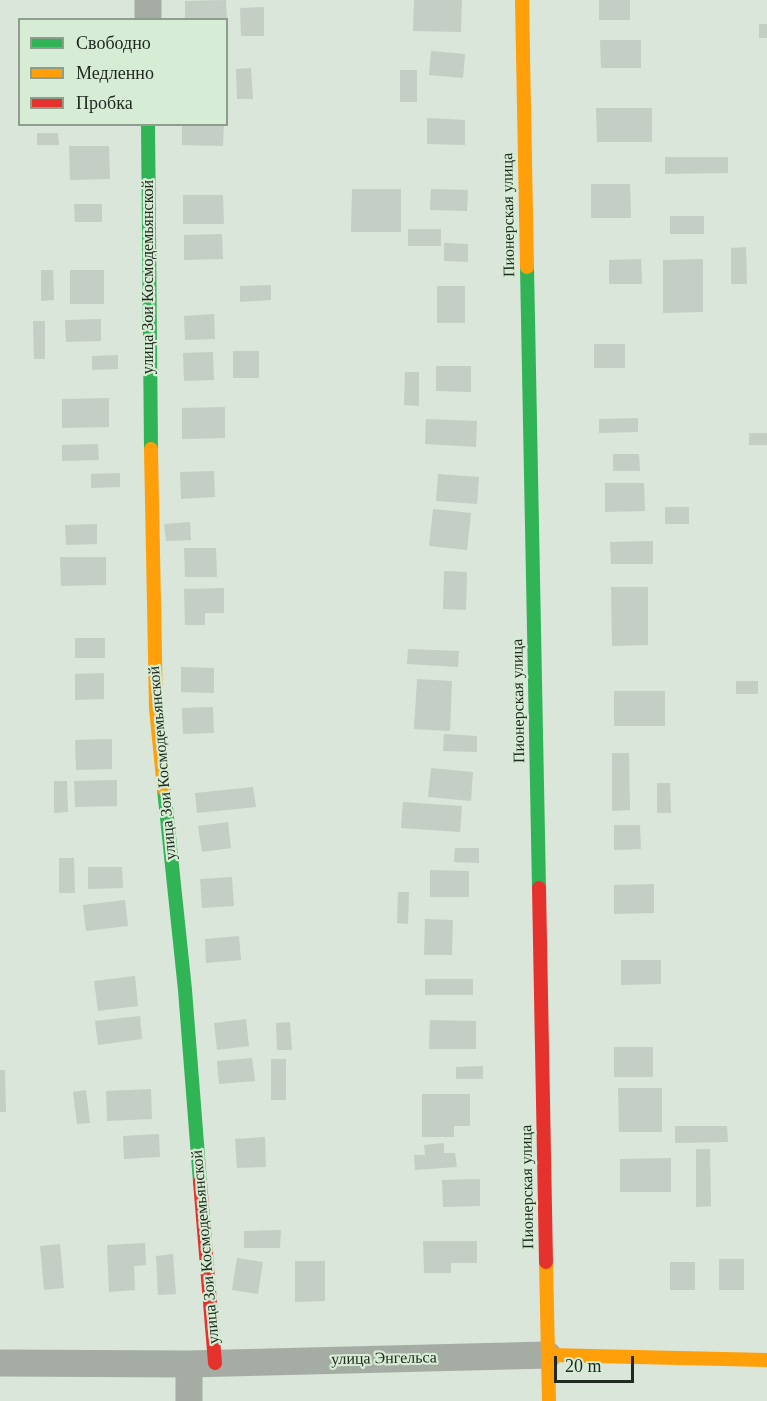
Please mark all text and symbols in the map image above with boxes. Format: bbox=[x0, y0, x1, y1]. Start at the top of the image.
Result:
legend bbox=[18, 18, 228, 126]
text: Свободно bbox=[76, 33, 151, 53]
text: Медленно bbox=[76, 63, 154, 83]
text: Пробка bbox=[76, 93, 133, 113]
street label: Пионерская улица bbox=[498, 153, 520, 277]
street label: улица Зои Космодемьянской bbox=[139, 180, 159, 374]
street label: Пионерская улица bbox=[508, 639, 530, 763]
street label: улица Зои Космодемьянской bbox=[145, 665, 181, 861]
street label: Пионерская улица bbox=[517, 1125, 539, 1249]
street label: улица Зои Космодемьянской bbox=[188, 1149, 224, 1345]
scale bar bbox=[557, 1344, 636, 1382]
street label: улица Энгельса bbox=[331, 1348, 437, 1370]
text: 20 m bbox=[565, 1356, 602, 1376]

